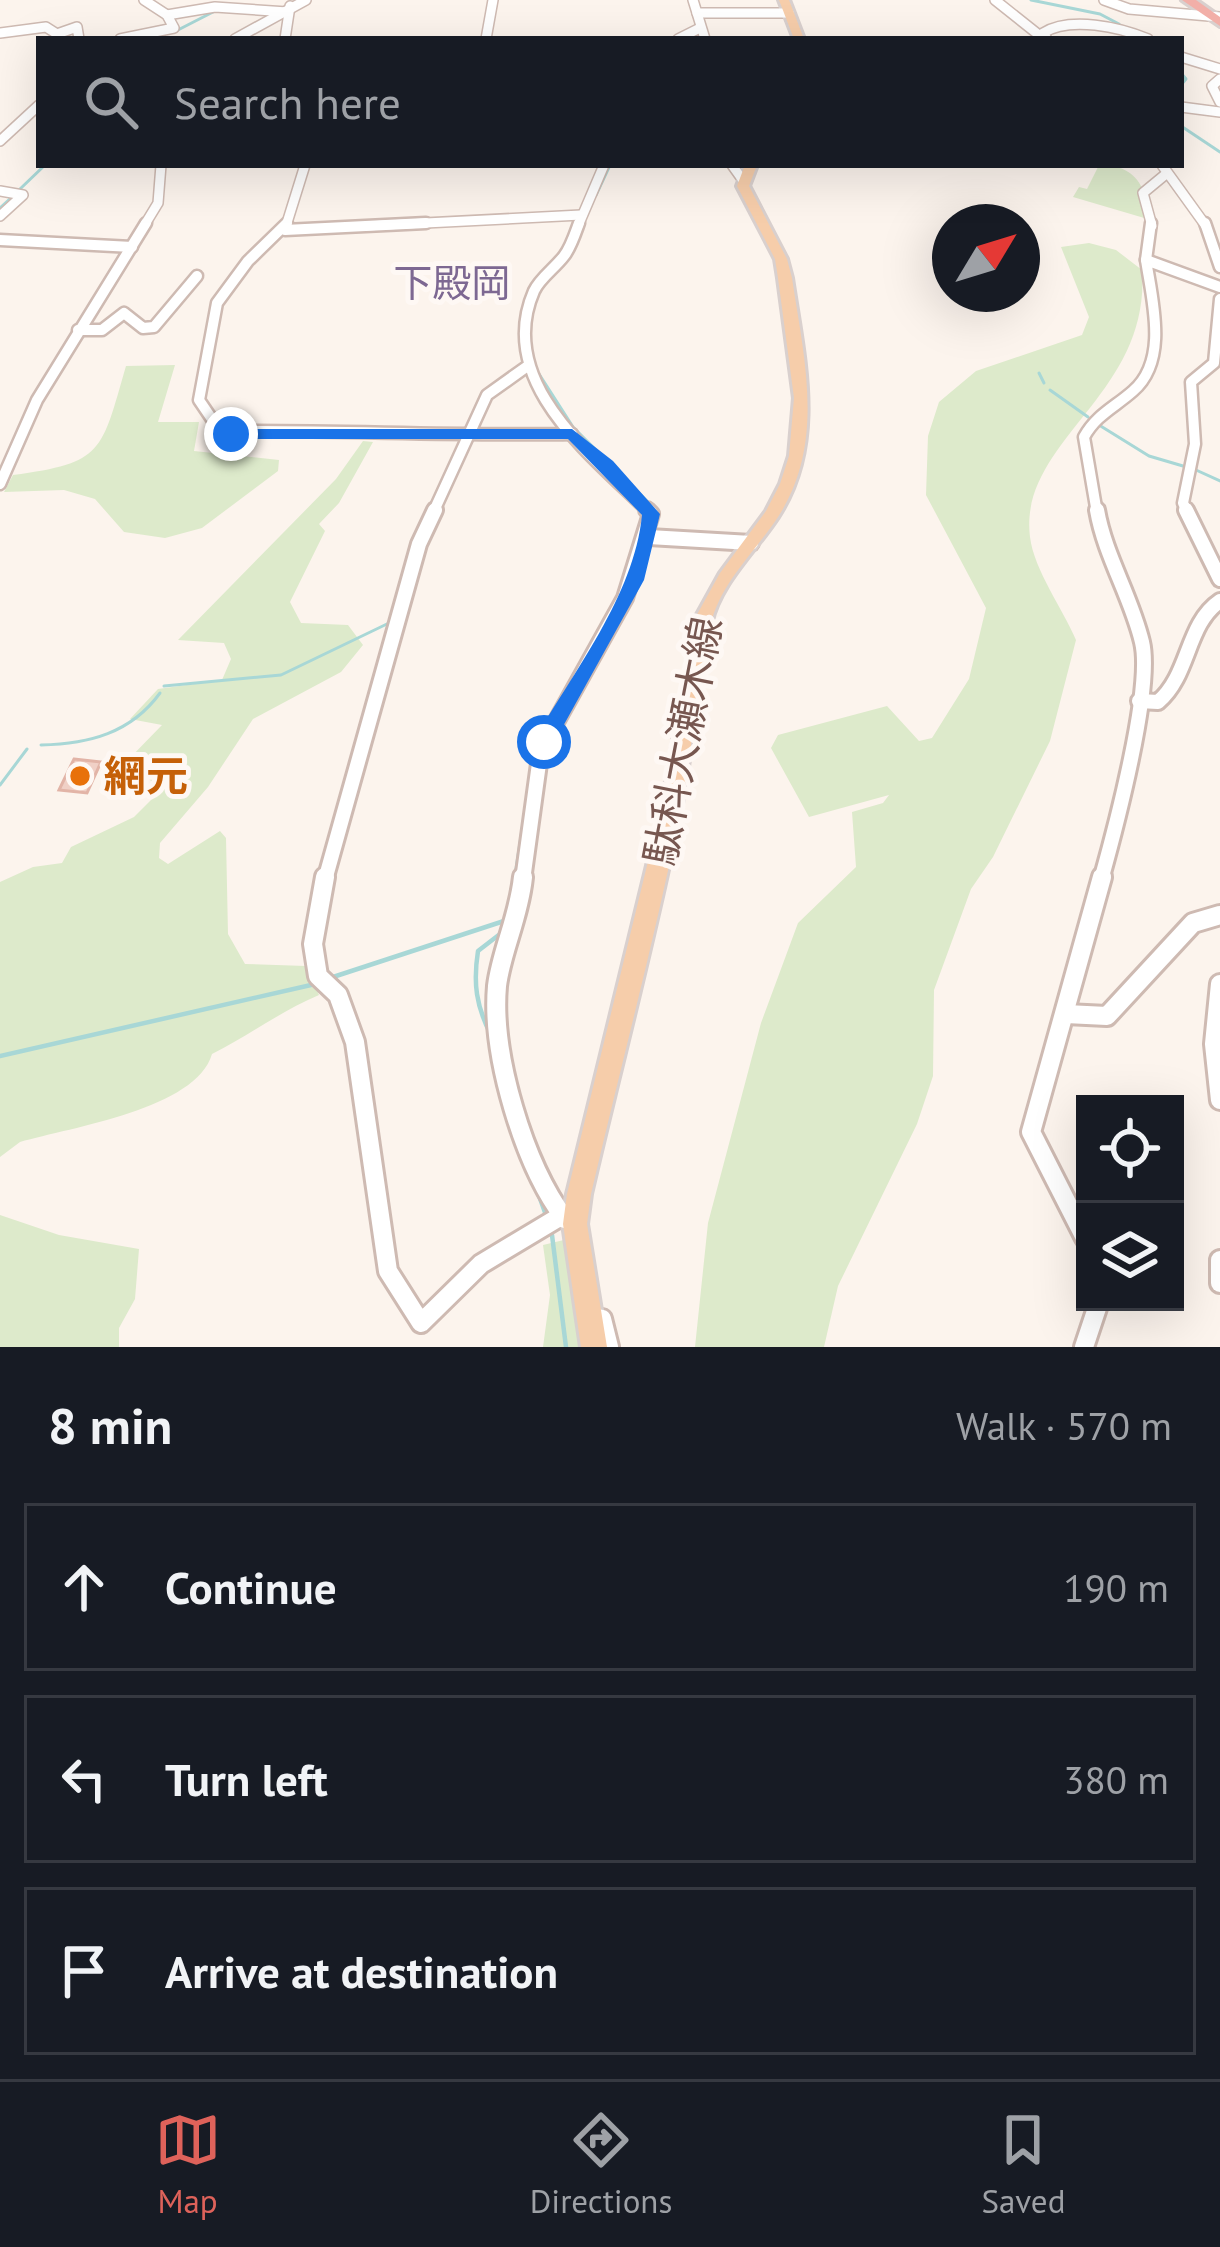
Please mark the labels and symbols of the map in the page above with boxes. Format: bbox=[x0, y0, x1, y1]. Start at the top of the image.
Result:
north arrow bbox=[932, 204, 1040, 312]
district label: 下殿岡 bbox=[393, 257, 511, 308]
route end bbox=[204, 407, 258, 461]
street label: 駄科大瀬木線 bbox=[631, 612, 734, 870]
route start bbox=[517, 715, 571, 769]
place label: 網元 bbox=[104, 748, 188, 803]
marker: 網元 bbox=[67, 763, 93, 789]

